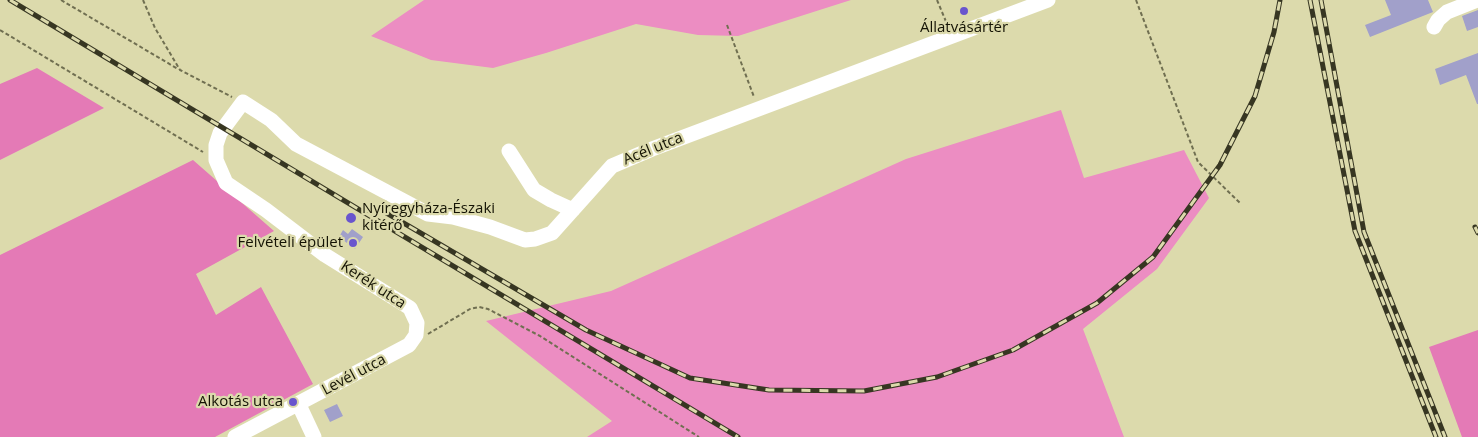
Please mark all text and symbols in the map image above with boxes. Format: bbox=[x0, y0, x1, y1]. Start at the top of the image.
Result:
marker: Állatvásártér bbox=[958, 5, 970, 17]
place label: Állatvásártér bbox=[920, 19, 1008, 37]
street label: Acél utca bbox=[620, 129, 686, 169]
place label: Nyíregyháza-Északi kitérő bbox=[362, 200, 495, 235]
marker: Nyíregyháza-Északi kitérő bbox=[344, 211, 358, 225]
place label: Felvételi épület bbox=[238, 234, 343, 252]
marker: Felvételi épület bbox=[347, 237, 359, 249]
street label: Kerék utca bbox=[337, 257, 409, 313]
street label: Levél utca bbox=[319, 351, 389, 399]
place label: Alkotás utca bbox=[198, 393, 283, 411]
marker: Alkotás utca bbox=[287, 396, 299, 408]

